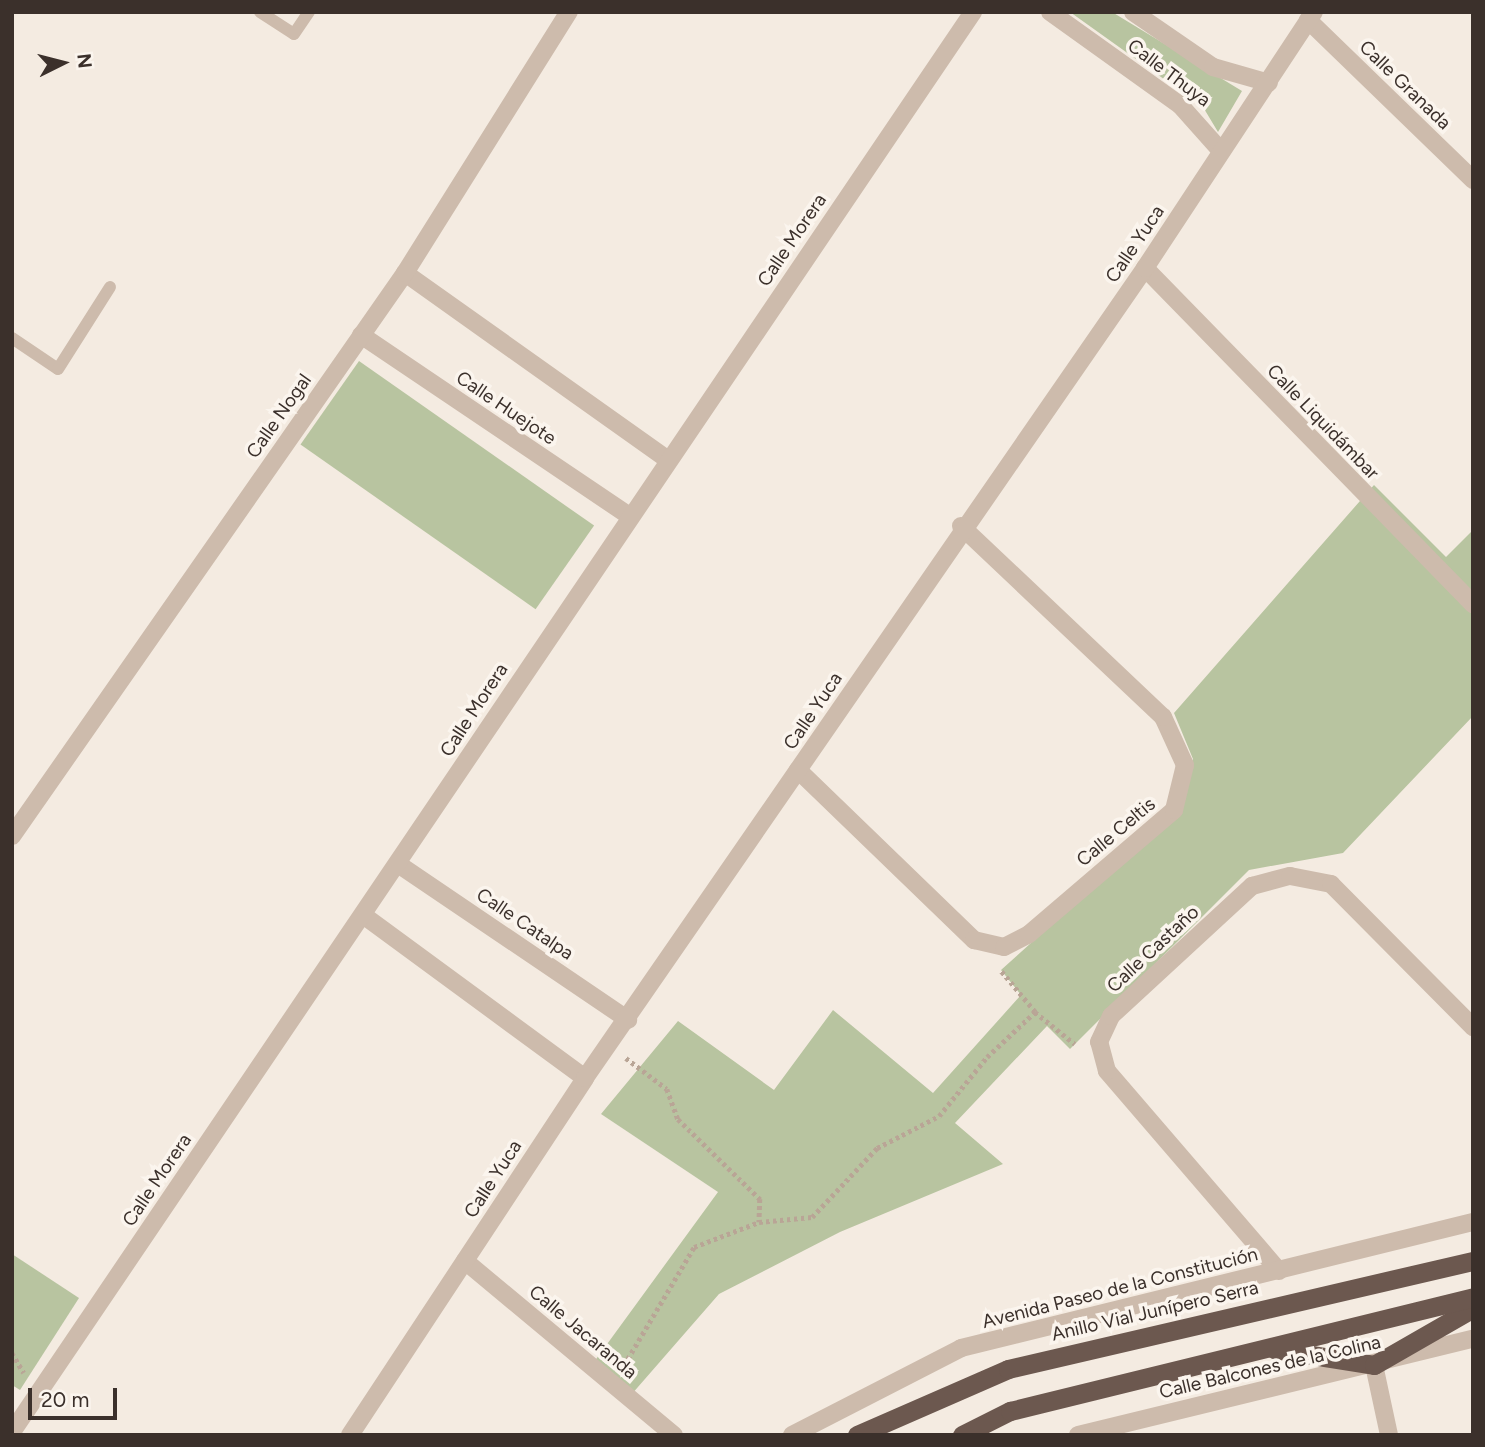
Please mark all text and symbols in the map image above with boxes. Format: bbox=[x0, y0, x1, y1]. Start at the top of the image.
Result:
north arrow bbox=[28, 28, 98, 98]
street label: Calle Thuya bbox=[1123, 34, 1215, 112]
street label: Calle Granada bbox=[1354, 36, 1456, 134]
text: N bbox=[72, 52, 97, 69]
street label: Calle Morera bbox=[753, 189, 831, 291]
street label: Calle Yuca bbox=[1101, 201, 1169, 287]
street label: Calle Liquidámbar bbox=[1262, 360, 1384, 484]
street label: Calle Huejote bbox=[452, 366, 560, 450]
street label: Calle Nogal bbox=[242, 370, 316, 462]
street label: Calle Morera bbox=[435, 659, 513, 761]
street label: Calle Yuca bbox=[779, 668, 847, 754]
street label: Calle Celtis bbox=[1072, 793, 1160, 871]
street label: Calle Catalpa bbox=[472, 883, 578, 965]
street label: Calle Castaño bbox=[1102, 901, 1204, 997]
street label: Calle Morera bbox=[118, 1129, 196, 1231]
street label: Calle Yuca bbox=[459, 1136, 527, 1222]
street label: Avenida Paseo de la Constitución bbox=[980, 1243, 1260, 1333]
street label: Anillo Vial Junípero Serra bbox=[1049, 1276, 1261, 1346]
street label: Calle Jacaranda bbox=[524, 1280, 642, 1384]
street label: Calle Balcones de la Colina bbox=[1157, 1330, 1383, 1404]
scale bar bbox=[32, 1374, 121, 1418]
text: 20 m bbox=[41, 1387, 89, 1412]

